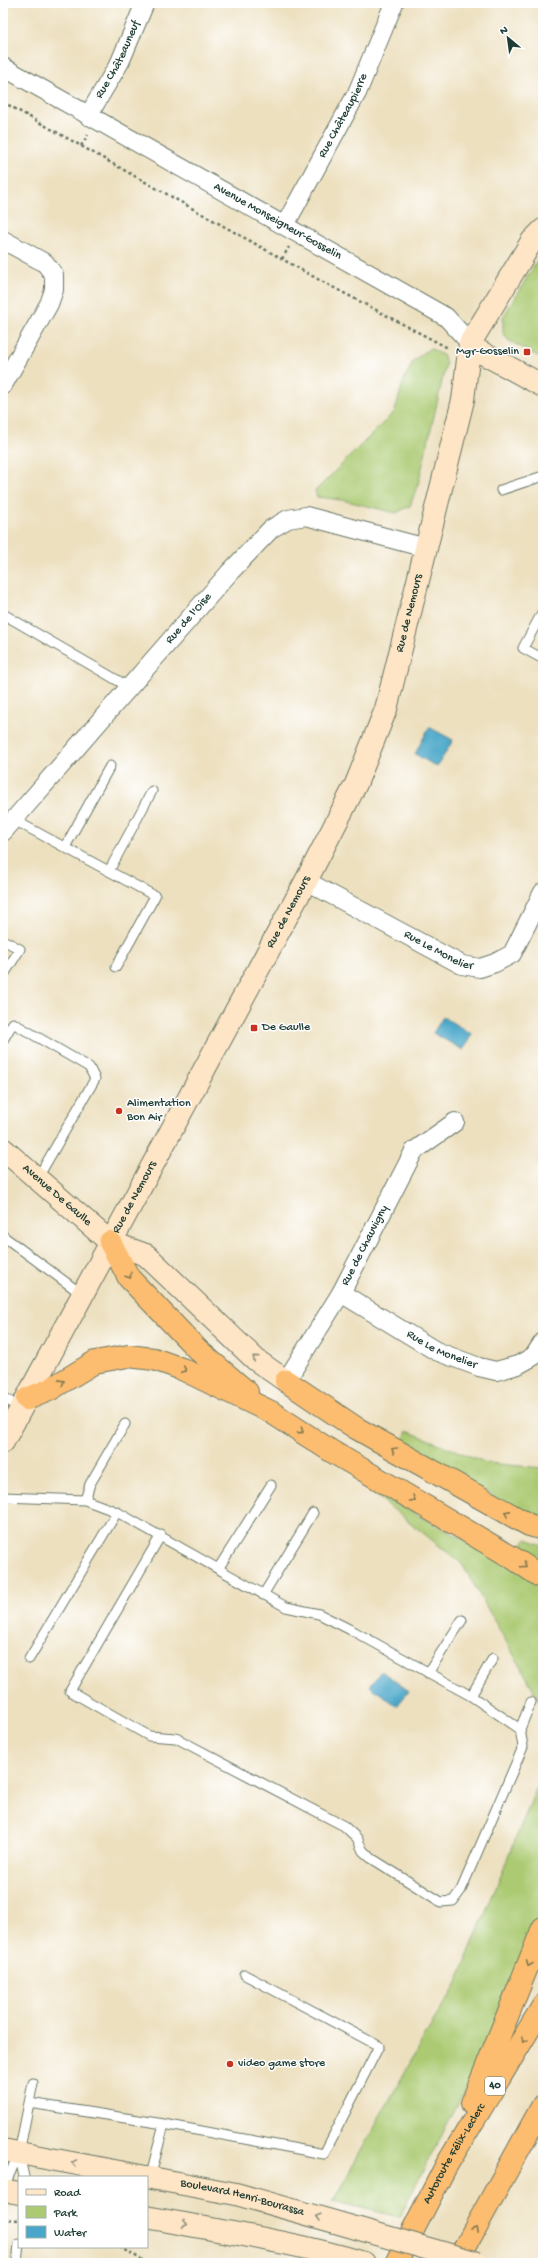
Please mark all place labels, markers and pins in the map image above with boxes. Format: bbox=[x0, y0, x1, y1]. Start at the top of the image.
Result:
place label: Mgr-Gosselin bbox=[456, 345, 519, 359]
marker: Mgr-Gosselin bbox=[522, 347, 532, 357]
place label: De Gaulle bbox=[261, 1021, 311, 1035]
marker: De Gaulle bbox=[249, 1023, 259, 1033]
place label: Alimentation Bon Air bbox=[126, 1097, 191, 1125]
marker: Alimentation Bon Air bbox=[114, 1106, 124, 1116]
place label: video game store bbox=[238, 2057, 326, 2071]
marker: video game store bbox=[225, 2059, 235, 2069]

